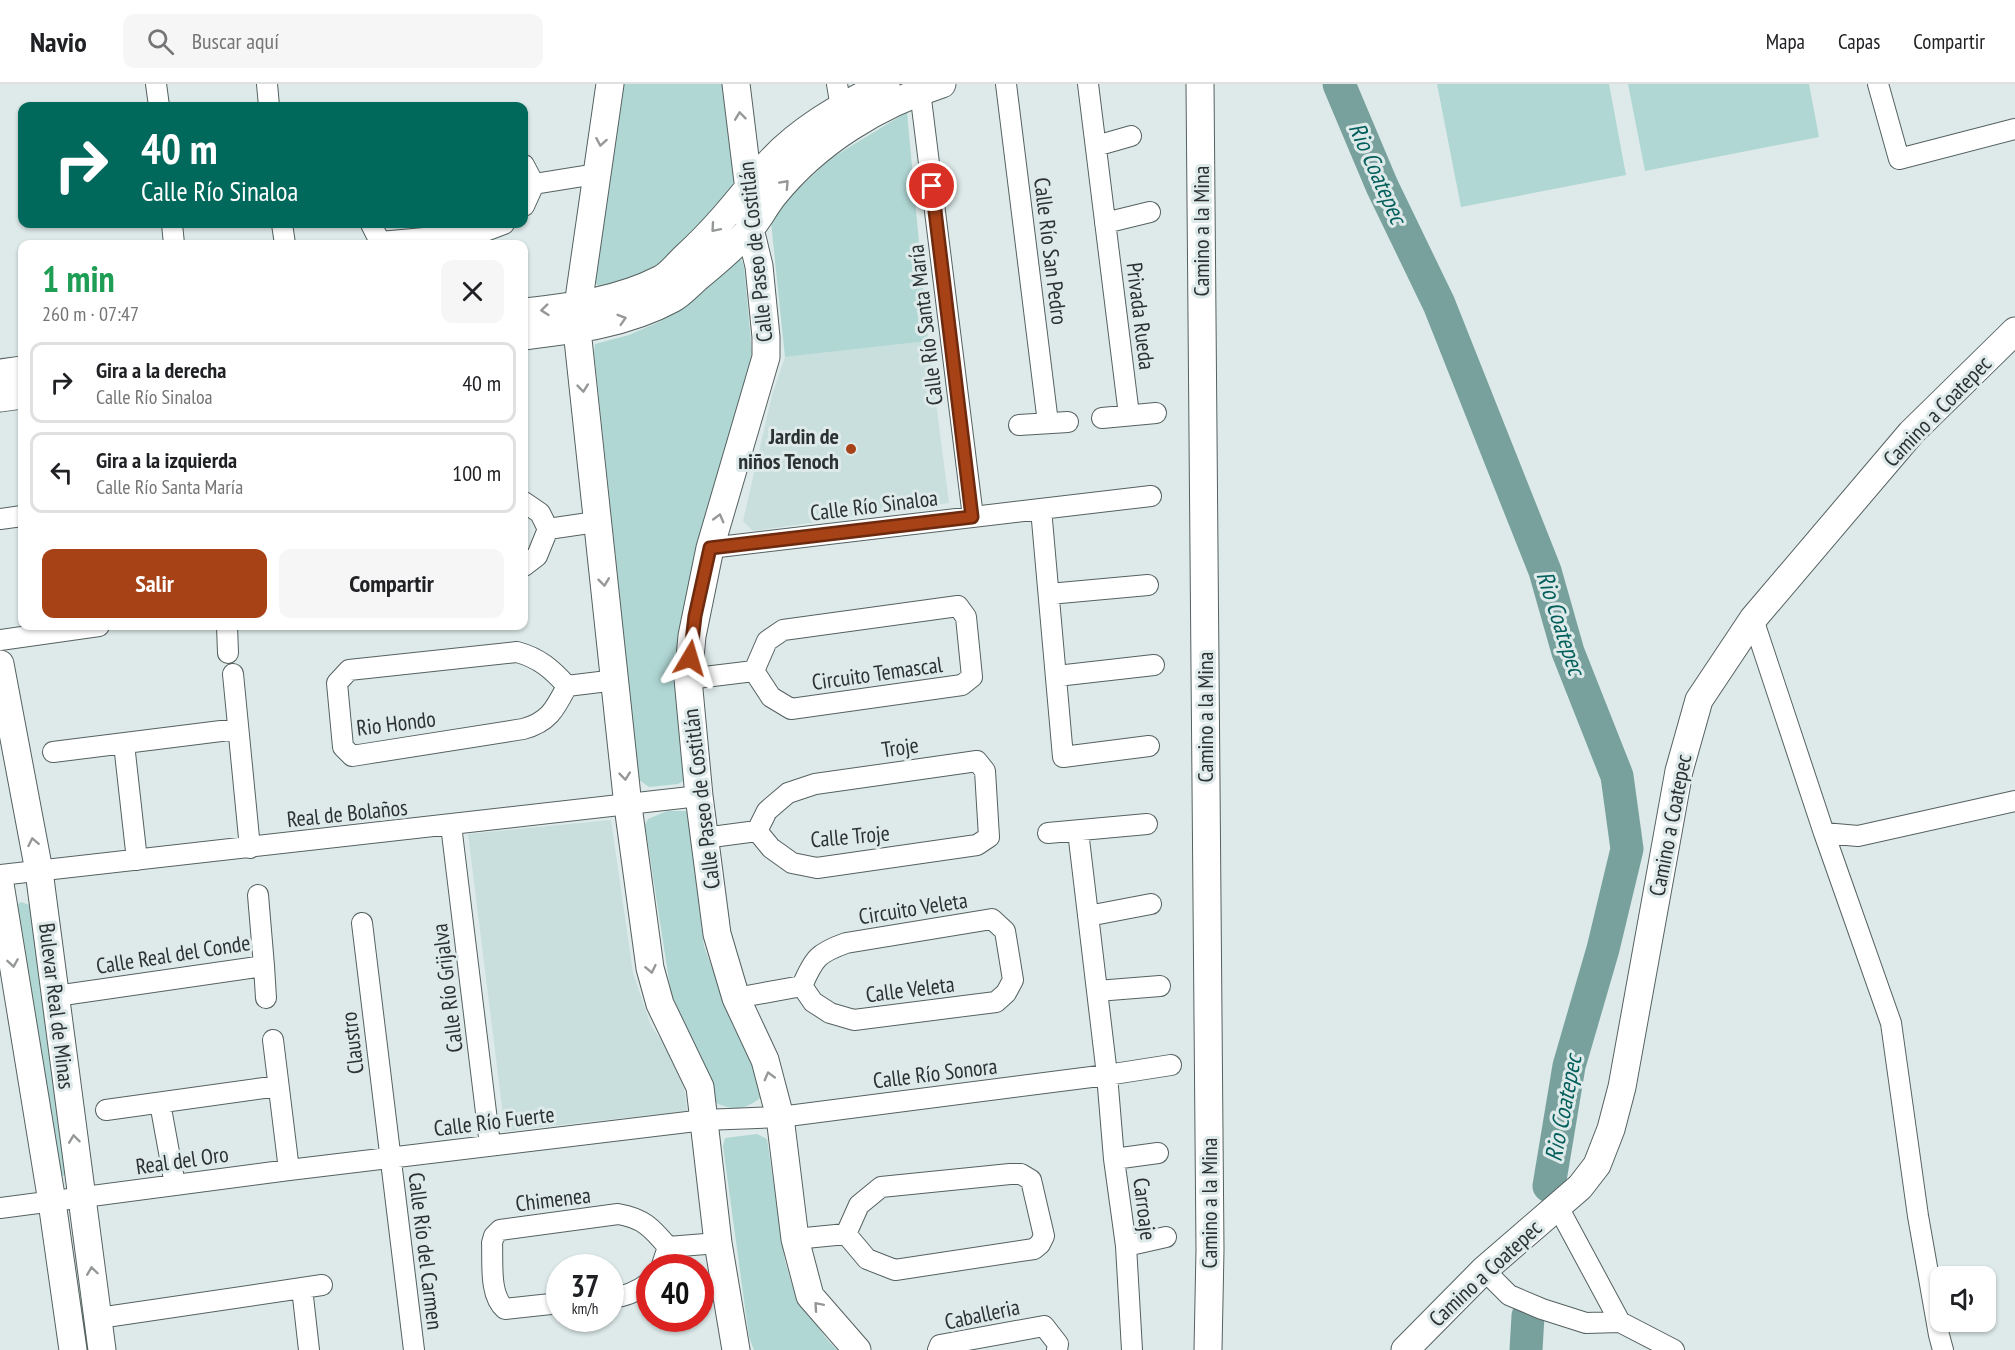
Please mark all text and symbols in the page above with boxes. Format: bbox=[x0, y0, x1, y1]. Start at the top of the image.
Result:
search box bbox=[123, 14, 543, 68]
text: Navio bbox=[30, 23, 87, 60]
icon: search bbox=[144, 25, 177, 58]
text: Buscar aquí bbox=[192, 27, 279, 55]
text: Mapa bbox=[1766, 28, 1805, 55]
text: Capas bbox=[1838, 28, 1880, 55]
text: Compartir bbox=[1913, 28, 1985, 55]
one-way arrow bbox=[734, 111, 747, 121]
water label: Rio Coatepec bbox=[1342, 118, 1415, 231]
text: 40 m bbox=[141, 121, 218, 176]
icon: right bbox=[42, 126, 120, 204]
one-way arrow bbox=[595, 136, 608, 146]
street label: Calle Paseo de Costitlán bbox=[732, 160, 778, 344]
pin bbox=[906, 160, 957, 211]
street label: Camino a la Mina bbox=[1187, 166, 1215, 296]
icon: arrive bbox=[915, 169, 948, 202]
text: Calle Río Sinaloa bbox=[141, 174, 298, 208]
street label: Calle Río San Pedro bbox=[1028, 176, 1074, 326]
one-way arrow bbox=[777, 180, 788, 191]
one-way arrow bbox=[711, 221, 722, 232]
street label: Calle Río Santa María bbox=[901, 243, 949, 407]
text: 1 min bbox=[42, 255, 115, 302]
button: close bbox=[441, 260, 504, 323]
street label: Privada Rueda bbox=[1121, 261, 1161, 371]
text: 260 m · 07:47 bbox=[42, 301, 139, 327]
one-way arrow bbox=[541, 303, 550, 316]
one-way arrow bbox=[616, 314, 627, 326]
street label: Camino a Coatepec bbox=[1877, 349, 1997, 473]
text: Gira a la derecha bbox=[96, 356, 226, 384]
icon: right bbox=[45, 366, 78, 399]
text: 40 m bbox=[462, 369, 501, 397]
text: Calle Río Sinaloa bbox=[96, 384, 213, 410]
one-way arrow bbox=[576, 384, 589, 393]
place label: Jardin de niños Tenoch bbox=[738, 422, 839, 475]
marker: Jardin de niños Tenoch bbox=[844, 442, 858, 456]
text: Gira a la izquierda bbox=[96, 446, 237, 474]
icon: left bbox=[45, 456, 78, 489]
text: 100 m bbox=[452, 459, 501, 487]
text: Calle Río Santa María bbox=[96, 474, 243, 500]
street label: Calle Río Sinaloa bbox=[809, 483, 939, 527]
one-way arrow bbox=[711, 513, 724, 523]
button: Salir bbox=[42, 549, 267, 618]
button: Compartir bbox=[279, 549, 504, 618]
water label: Rio Coatepec bbox=[1530, 567, 1593, 681]
one-way arrow bbox=[597, 578, 609, 587]
position arrow bbox=[658, 626, 722, 690]
street label: Circuito Temascal bbox=[810, 650, 945, 696]
street label: Camino a la Mina bbox=[1191, 652, 1219, 782]
street label: Rio Hondo bbox=[355, 704, 437, 742]
street label: Calle Paseo de Costitlán bbox=[676, 707, 726, 891]
street label: Troje bbox=[880, 731, 920, 763]
street label: Camino a Coatepec bbox=[1643, 751, 1698, 898]
one-way arrow bbox=[618, 772, 631, 781]
street label: Real de Bolaños bbox=[285, 793, 409, 833]
street label: Calle Troje bbox=[809, 819, 891, 853]
one-way arrow bbox=[27, 837, 40, 847]
street label: Circuito Veleta bbox=[857, 886, 969, 930]
street label: Bulevar Real de Minas bbox=[33, 921, 81, 1091]
street label: Calle Río Grijalva bbox=[425, 922, 469, 1054]
street label: Calle Real del Conde bbox=[94, 928, 252, 980]
one-way arrow bbox=[6, 958, 18, 967]
one-way arrow bbox=[644, 964, 657, 974]
street label: Calle Veleta bbox=[864, 970, 956, 1008]
street label: Claustro bbox=[334, 1010, 370, 1076]
water label: Rio Coatepec bbox=[1538, 1050, 1589, 1164]
street label: Calle Río Sonora bbox=[871, 1051, 999, 1095]
one-way arrow bbox=[764, 1071, 776, 1082]
street label: Calle Río Fuerte bbox=[432, 1100, 556, 1142]
one-way arrow bbox=[68, 1135, 81, 1144]
street label: Camino a la Mina bbox=[1195, 1138, 1223, 1268]
street label: Real del Oro bbox=[134, 1140, 230, 1180]
street label: Calle Río del Carmen bbox=[402, 1171, 450, 1331]
street label: Carroaje bbox=[1127, 1176, 1163, 1242]
street label: Chimenea bbox=[514, 1181, 592, 1217]
street label: Camino a Coatepec bbox=[1423, 1214, 1547, 1332]
speed limit sign: 40 bbox=[636, 1254, 714, 1332]
text: 37 bbox=[571, 1266, 599, 1305]
map controls bbox=[1930, 1266, 1996, 1332]
button: sound bbox=[1930, 1266, 1996, 1332]
one-way arrow bbox=[86, 1267, 98, 1276]
street label: Caballeria bbox=[942, 1292, 1022, 1336]
text: km/h bbox=[572, 1299, 598, 1318]
one-way arrow bbox=[815, 1302, 826, 1313]

